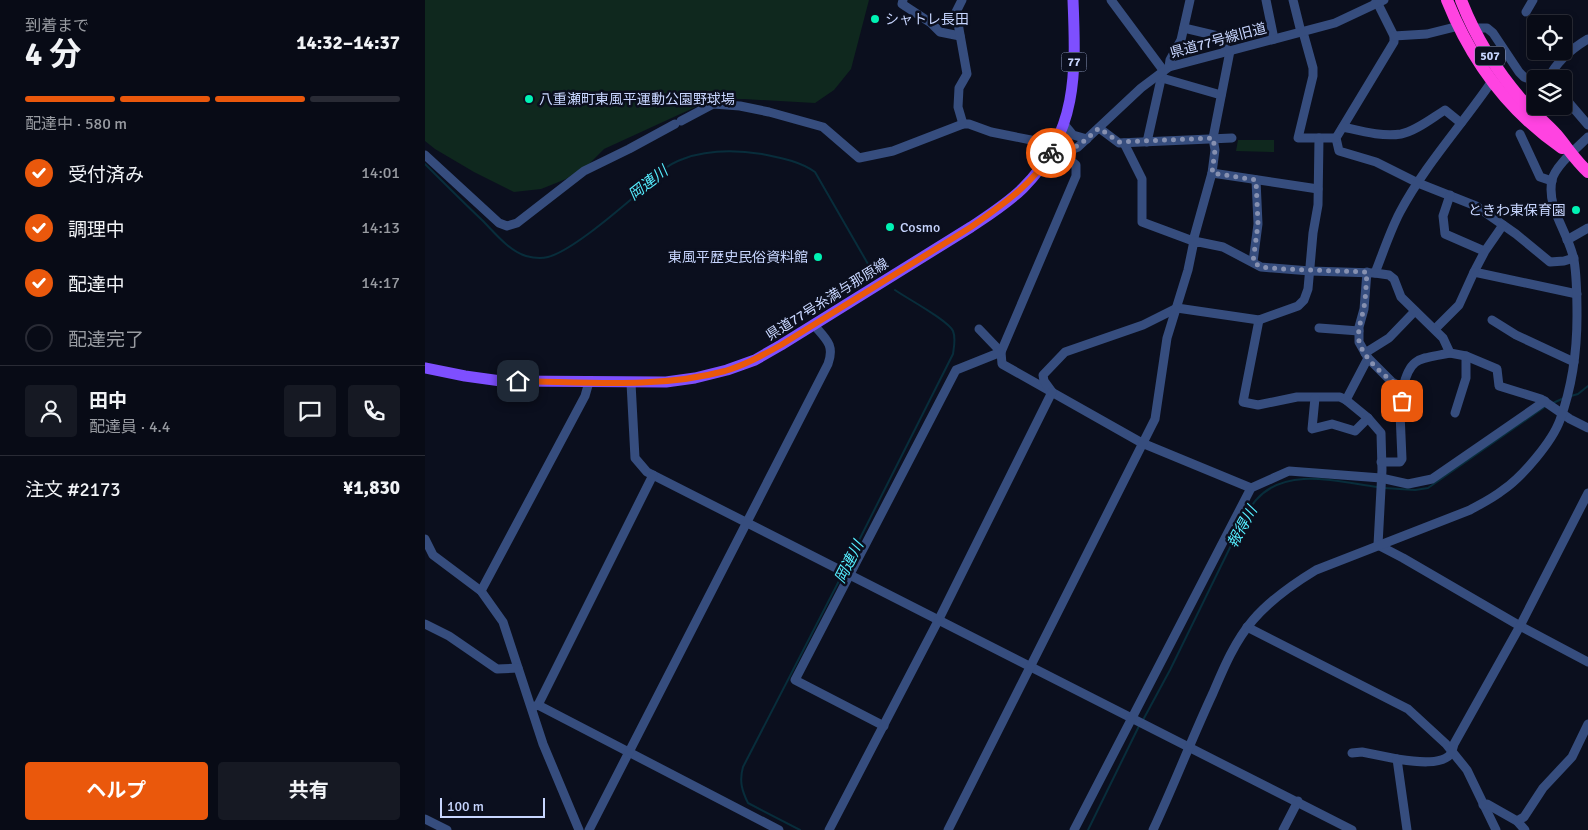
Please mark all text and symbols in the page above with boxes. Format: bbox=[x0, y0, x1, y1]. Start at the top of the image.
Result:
place label: シャトレ長田 bbox=[885, 11, 969, 28]
marker: シャトレ長田 bbox=[869, 13, 881, 25]
map controls bbox=[1527, 15, 1572, 115]
button: locate bbox=[1527, 15, 1572, 60]
text: 到着まで bbox=[25, 16, 89, 36]
street label: 県道77号線旧道 bbox=[1168, 19, 1268, 62]
text: 14:32–14:37 bbox=[296, 31, 400, 55]
text: 4 分 bbox=[25, 35, 81, 74]
road number: 507 bbox=[1475, 46, 1505, 66]
road number: 77 bbox=[1061, 52, 1087, 72]
button: layers bbox=[1527, 70, 1572, 115]
place label: 八重瀬町東風平運動公園野球場 bbox=[539, 91, 735, 108]
marker: 八重瀬町東風平運動公園野球場 bbox=[523, 93, 535, 105]
text: 配達中 · 580 m bbox=[25, 114, 127, 134]
courier bbox=[1026, 128, 1076, 178]
icon: bike bbox=[1037, 139, 1065, 167]
icon: check bbox=[25, 159, 53, 187]
water label: 岡連川 bbox=[625, 161, 673, 204]
text: 受付済み bbox=[68, 163, 144, 187]
text: 14:01 bbox=[361, 163, 400, 183]
place label: ときわ東保育園 bbox=[1468, 202, 1566, 219]
marker: ときわ東保育園 bbox=[1570, 204, 1582, 216]
icon: check bbox=[25, 214, 53, 242]
text: 調理中 bbox=[68, 218, 125, 242]
text: 14:13 bbox=[361, 218, 400, 238]
place label: Cosmo bbox=[900, 219, 940, 236]
marker: Cosmo bbox=[884, 221, 896, 233]
place label: 東風平歴史民俗資料館 bbox=[668, 249, 808, 266]
marker: 東風平歴史民俗資料館 bbox=[812, 251, 824, 263]
street label: 県道77号糸満与那原線 bbox=[763, 255, 892, 344]
icon: check bbox=[25, 269, 53, 297]
text: 配達中 bbox=[68, 273, 125, 297]
text: 14:17 bbox=[361, 273, 400, 293]
text: 配達完了 bbox=[68, 328, 144, 352]
pin bbox=[497, 360, 539, 402]
icon: home bbox=[504, 367, 532, 395]
pin bbox=[1381, 380, 1423, 422]
button: person bbox=[25, 385, 77, 437]
button: chat bbox=[284, 385, 336, 437]
button: phone bbox=[348, 385, 400, 437]
icon: bag bbox=[1388, 387, 1416, 415]
text: 田中 bbox=[89, 389, 127, 413]
text: 配達員 · 4.4 bbox=[89, 417, 170, 437]
text: ¥1,830 bbox=[343, 476, 400, 500]
text: 注文 #2173 bbox=[25, 478, 120, 502]
water label: 報得川 bbox=[1223, 501, 1262, 551]
water label: 岡連川 bbox=[831, 536, 868, 586]
button: ヘルプ bbox=[25, 762, 208, 820]
button: 共有 bbox=[218, 762, 400, 820]
scale bar bbox=[440, 795, 545, 818]
text: 100 m bbox=[447, 798, 484, 815]

